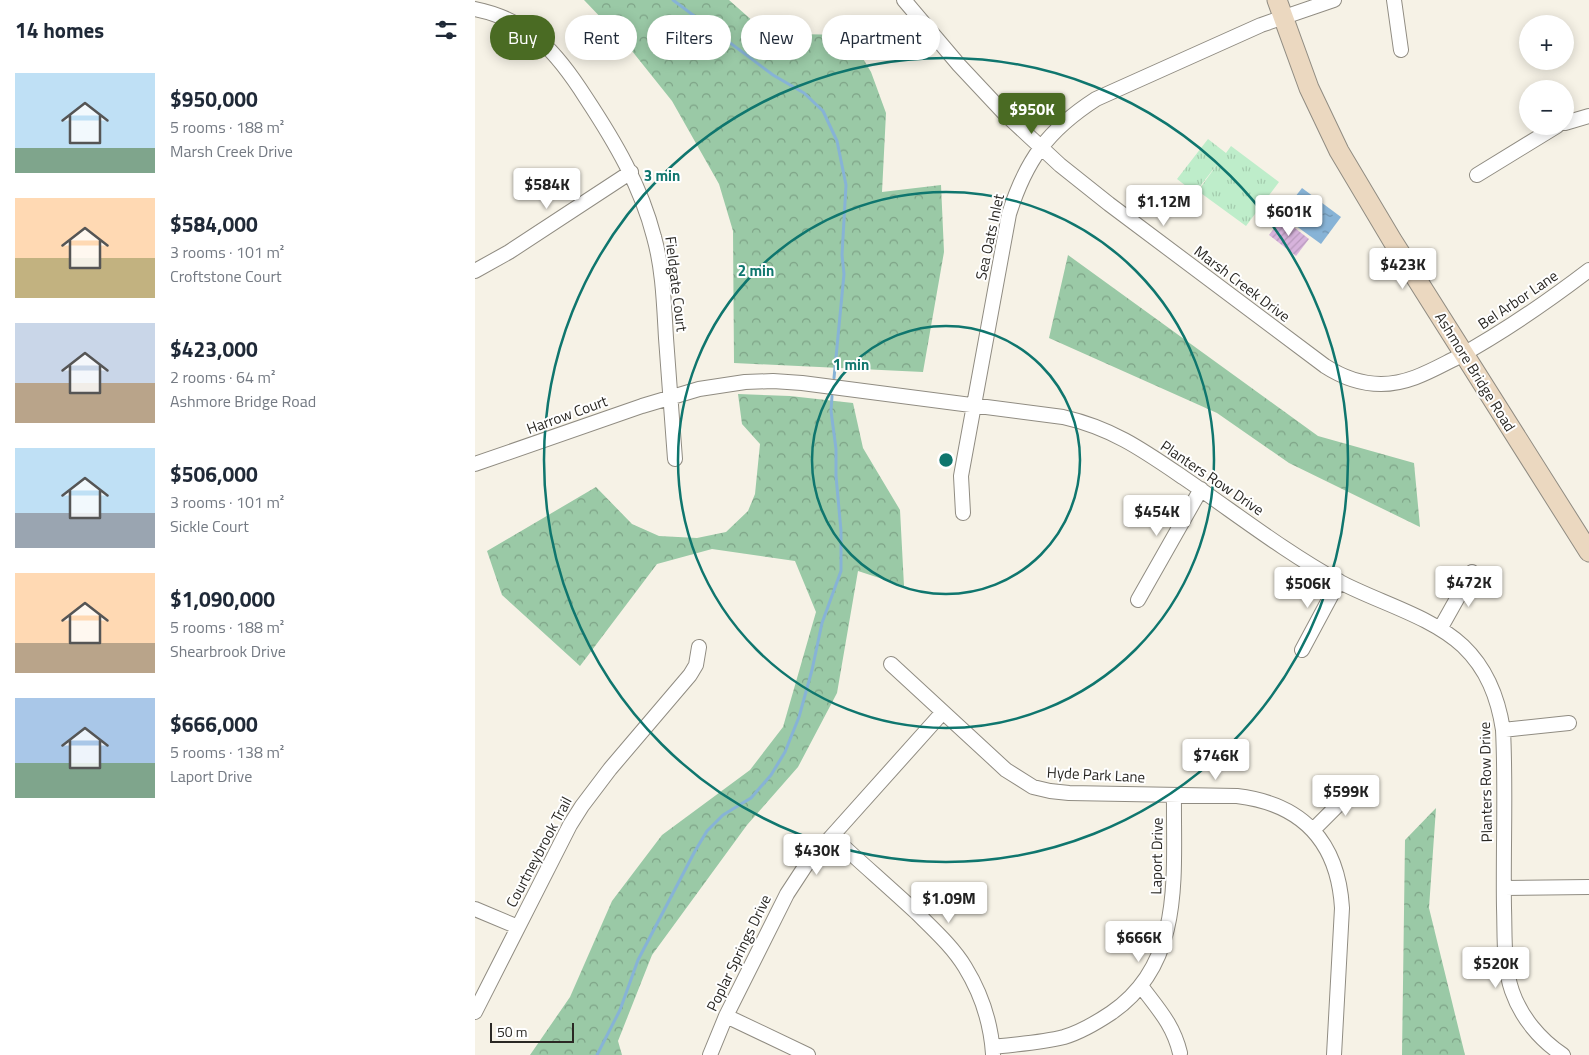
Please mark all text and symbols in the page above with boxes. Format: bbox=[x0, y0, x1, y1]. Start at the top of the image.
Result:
text: 14 homes bbox=[15, 14, 104, 46]
chip: Buy bbox=[490, 15, 555, 60]
chip: Rent bbox=[565, 15, 637, 60]
chip: Filters bbox=[647, 15, 731, 60]
chip: New bbox=[741, 15, 812, 60]
chip: Apartment bbox=[822, 15, 940, 60]
map controls bbox=[1519, 15, 1574, 135]
button: + bbox=[1519, 15, 1574, 70]
icon: filters bbox=[432, 16, 460, 44]
button: − bbox=[1519, 80, 1574, 135]
text: $950,000 bbox=[170, 83, 258, 115]
pin: $950K bbox=[997, 92, 1067, 135]
icon: home bbox=[55, 93, 115, 153]
text: $950K bbox=[1009, 97, 1055, 121]
text: 5 rooms · 188 m² bbox=[170, 115, 284, 139]
text: Marsh Creek Drive bbox=[170, 139, 293, 163]
text: 3 min bbox=[644, 164, 680, 187]
pin: $584K bbox=[512, 168, 582, 210]
text: $584K bbox=[524, 172, 570, 196]
pin: $1.12M bbox=[1123, 184, 1205, 227]
text: $1.12M bbox=[1137, 189, 1191, 213]
street label: Sea Oats Inlet bbox=[969, 191, 1010, 282]
pin: $601K bbox=[1254, 194, 1324, 237]
text: $601K bbox=[1266, 199, 1312, 223]
text: $584,000 bbox=[170, 208, 258, 240]
icon: home bbox=[55, 218, 115, 278]
street label: Fieldgate Court bbox=[659, 235, 694, 334]
text: 3 rooms · 101 m² bbox=[170, 240, 284, 264]
street label: Marsh Creek Drive bbox=[1189, 240, 1295, 327]
pin: $423K bbox=[1368, 248, 1438, 290]
text: $423K bbox=[1380, 252, 1426, 276]
text: 2 min bbox=[738, 259, 774, 282]
text: Croftstone Court bbox=[170, 264, 282, 288]
street label: Bel Arbor Lane bbox=[1473, 264, 1562, 335]
street label: Ashmore Bridge Road bbox=[1429, 308, 1521, 436]
text: $423,000 bbox=[170, 333, 258, 365]
icon: home bbox=[55, 343, 115, 403]
text: 1 min bbox=[833, 353, 869, 376]
text: 2 rooms · 64 m² bbox=[170, 365, 275, 389]
text: Ashmore Bridge Road bbox=[170, 389, 316, 413]
street label: Harrow Court bbox=[523, 389, 611, 440]
street label: Planters Row Drive bbox=[1156, 434, 1269, 521]
centre of rings bbox=[937, 451, 955, 469]
text: $506,000 bbox=[170, 458, 258, 490]
icon: home bbox=[55, 468, 115, 528]
text: 3 rooms · 101 m² bbox=[170, 490, 284, 514]
pin: $454K bbox=[1122, 494, 1192, 537]
text: $454K bbox=[1134, 499, 1180, 523]
text: Sickle Court bbox=[170, 514, 249, 538]
pin: $506K bbox=[1273, 566, 1343, 609]
pin: $472K bbox=[1434, 566, 1504, 608]
text: $472K bbox=[1446, 570, 1492, 594]
text: $506K bbox=[1285, 571, 1331, 595]
text: $1,090,000 bbox=[170, 583, 275, 615]
icon: home bbox=[55, 593, 115, 653]
text: 5 rooms · 188 m² bbox=[170, 615, 284, 639]
text: Shearbrook Drive bbox=[170, 639, 286, 663]
text: $666,000 bbox=[170, 708, 258, 740]
icon: home bbox=[55, 718, 115, 778]
street label: Planters Row Drive bbox=[1473, 721, 1498, 843]
pin: $746K bbox=[1181, 738, 1251, 781]
text: 5 rooms · 138 m² bbox=[170, 740, 284, 764]
text: $746K bbox=[1193, 743, 1239, 767]
street label: Hyde Park Lane bbox=[1046, 760, 1146, 789]
text: Laport Drive bbox=[170, 764, 252, 788]
pin: $599K bbox=[1311, 774, 1381, 817]
text: $599K bbox=[1323, 779, 1369, 803]
street label: Courtneybrook Trail bbox=[500, 792, 577, 911]
street label: Laport Drive bbox=[1144, 817, 1169, 895]
pin: $430K bbox=[782, 834, 852, 876]
text: $430K bbox=[794, 838, 840, 862]
pin: $1.09M bbox=[908, 882, 990, 924]
text: $1.09M bbox=[922, 886, 976, 910]
street label: Poplar Springs Drive bbox=[700, 890, 777, 1015]
pin: $666K bbox=[1104, 920, 1174, 963]
text: $666K bbox=[1116, 925, 1162, 949]
pin: $520K bbox=[1461, 946, 1531, 989]
text: $520K bbox=[1473, 951, 1519, 975]
scale bar bbox=[490, 1020, 574, 1043]
text: 50 m bbox=[497, 1021, 527, 1042]

